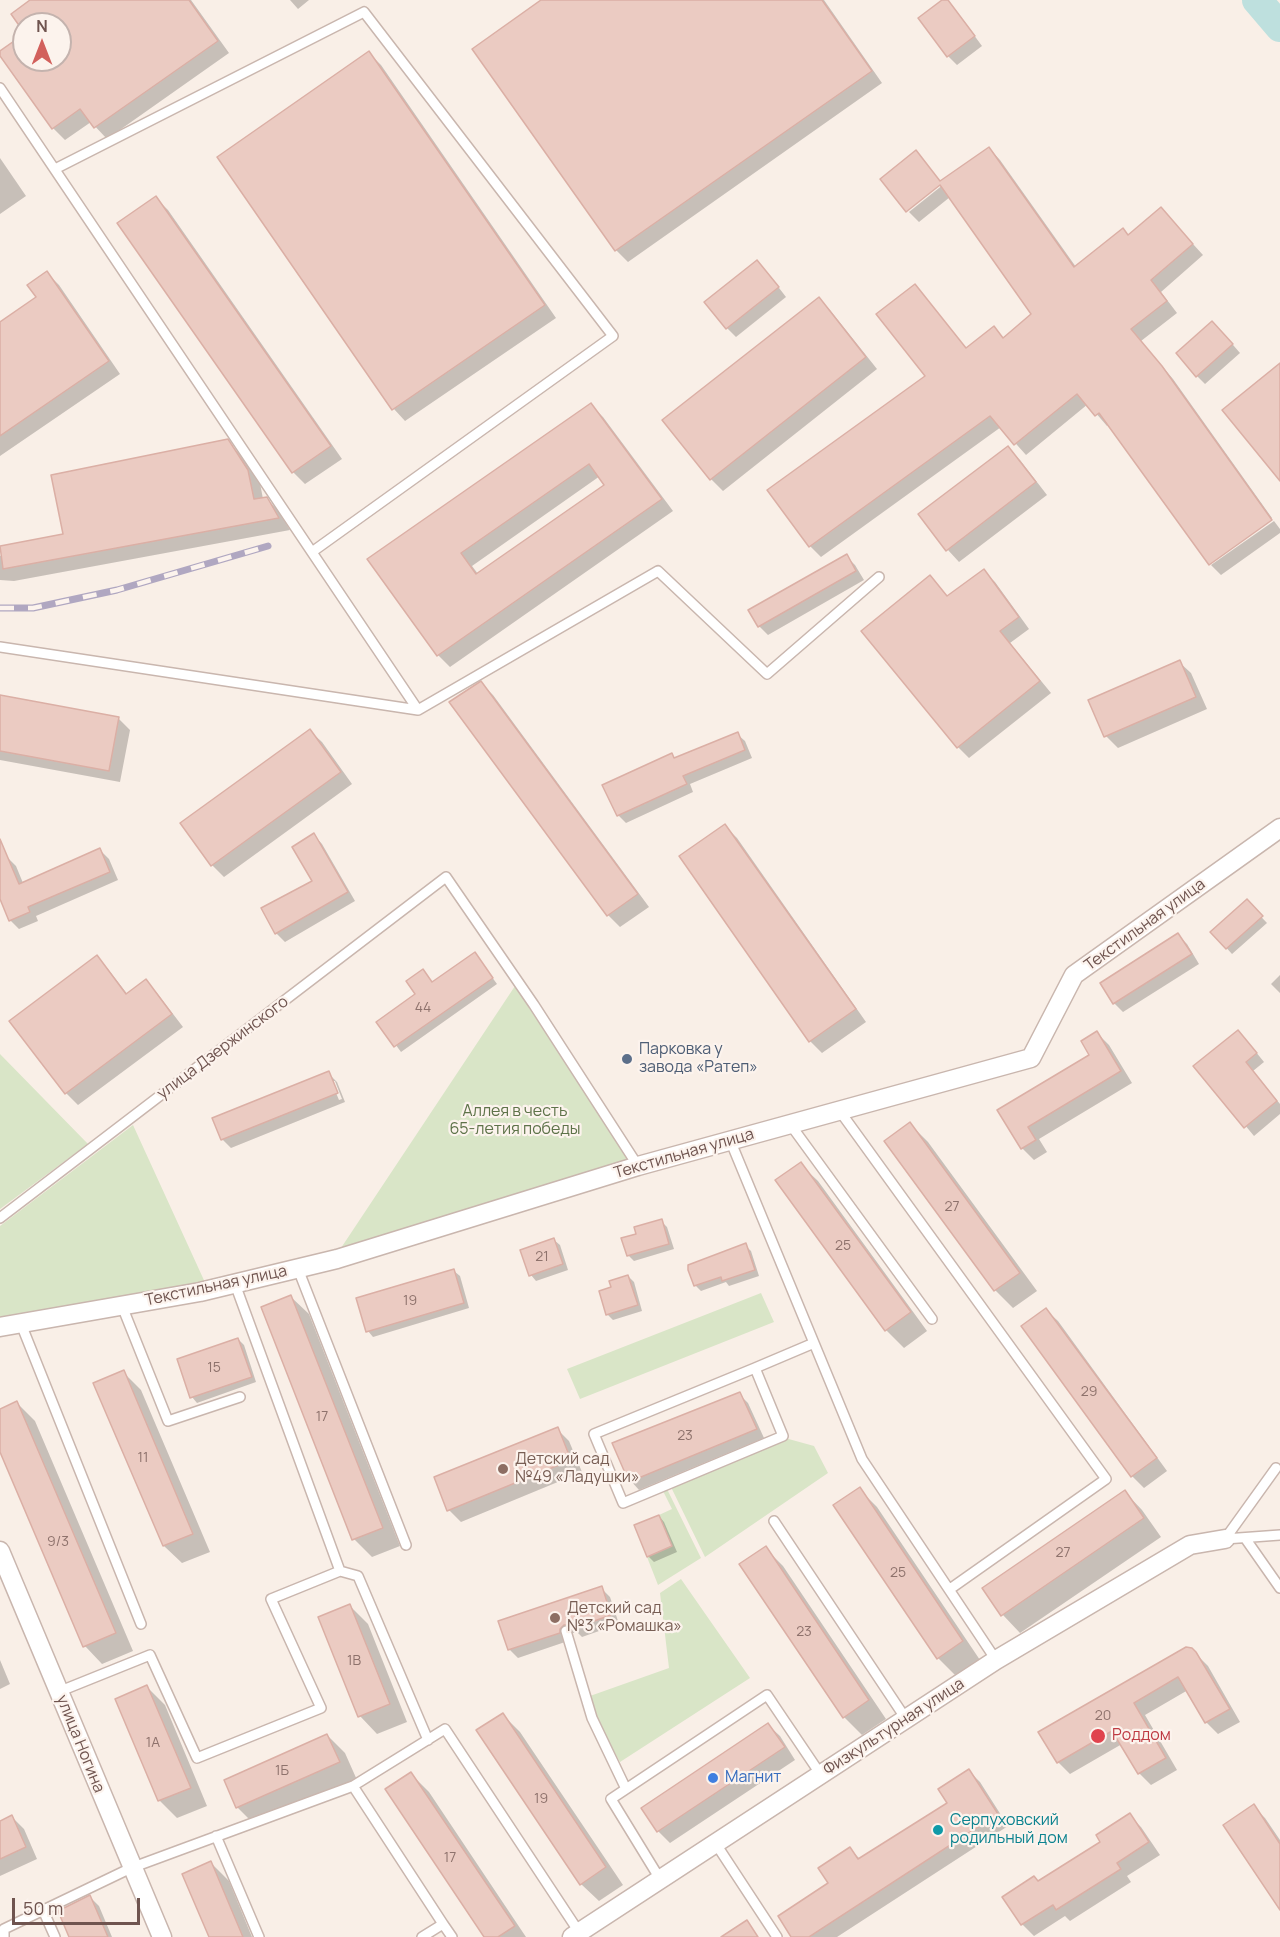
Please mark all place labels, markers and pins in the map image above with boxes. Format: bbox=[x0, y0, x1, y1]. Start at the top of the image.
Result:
place label: Парковка у завода «Ратеп» bbox=[639, 1040, 758, 1078]
marker: Парковка у завода «Ратеп» bbox=[620, 1052, 634, 1066]
place label: Детский сад №49 «Ладушки» bbox=[515, 1450, 640, 1488]
marker: Детский сад №49 «Ладушки» bbox=[496, 1462, 510, 1476]
place label: Детский сад №3 «Ромашка» bbox=[567, 1599, 682, 1637]
marker: Детский сад №3 «Ромашка» bbox=[548, 1611, 562, 1625]
place label: Роддом bbox=[1112, 1726, 1171, 1746]
marker: Роддом bbox=[1089, 1727, 1107, 1745]
place label: Магнит bbox=[725, 1768, 781, 1788]
marker: Магнит bbox=[706, 1771, 720, 1785]
place label: Серпуховский родильный дом bbox=[950, 1811, 1068, 1849]
marker: Серпуховский родильный дом bbox=[931, 1823, 945, 1837]

